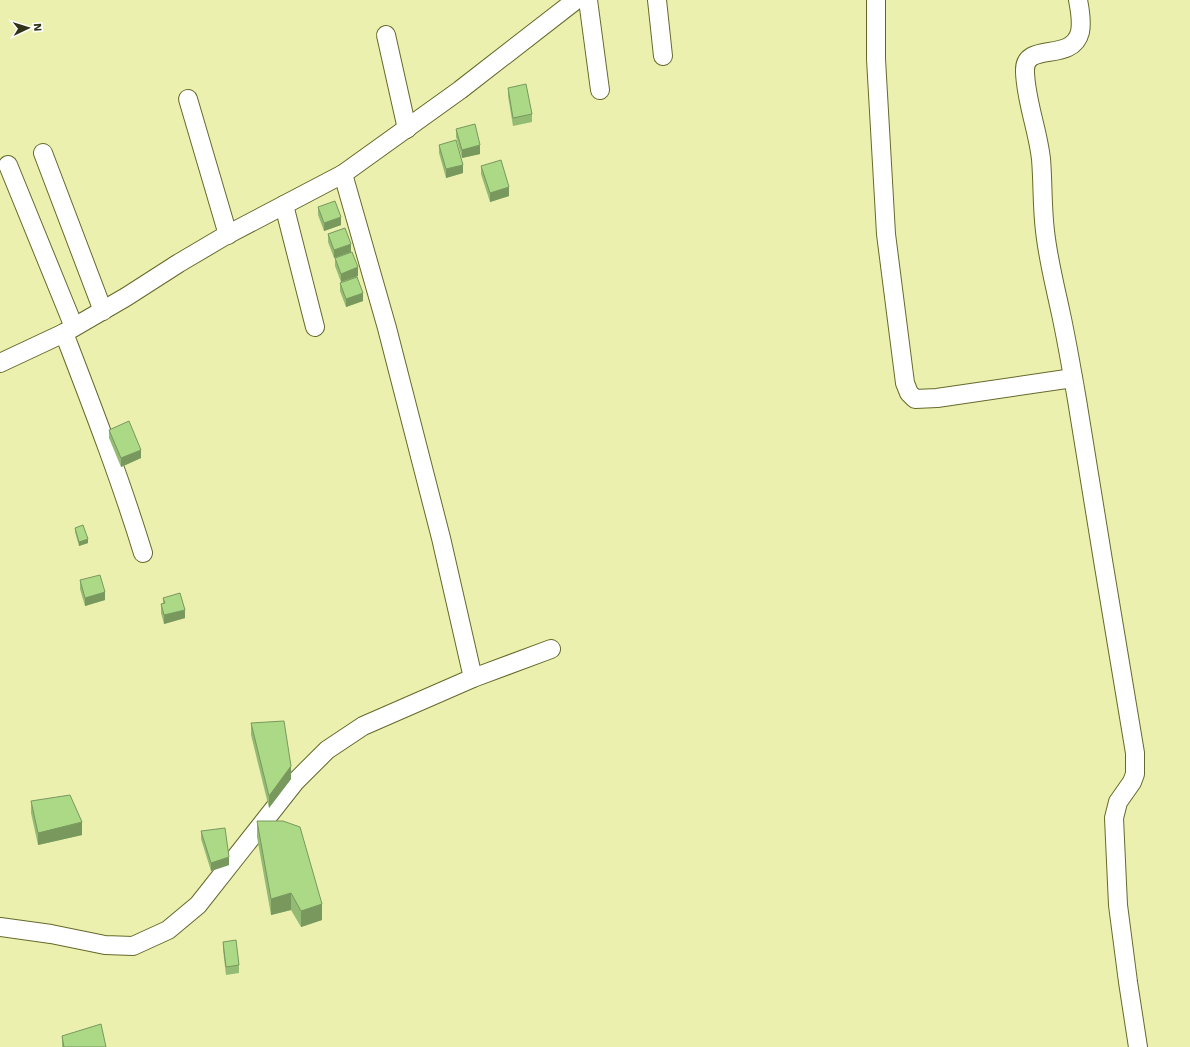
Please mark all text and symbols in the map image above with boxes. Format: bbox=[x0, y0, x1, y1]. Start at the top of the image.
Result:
north arrow bbox=[8, 8, 48, 48]
text: N bbox=[31, 23, 44, 32]

